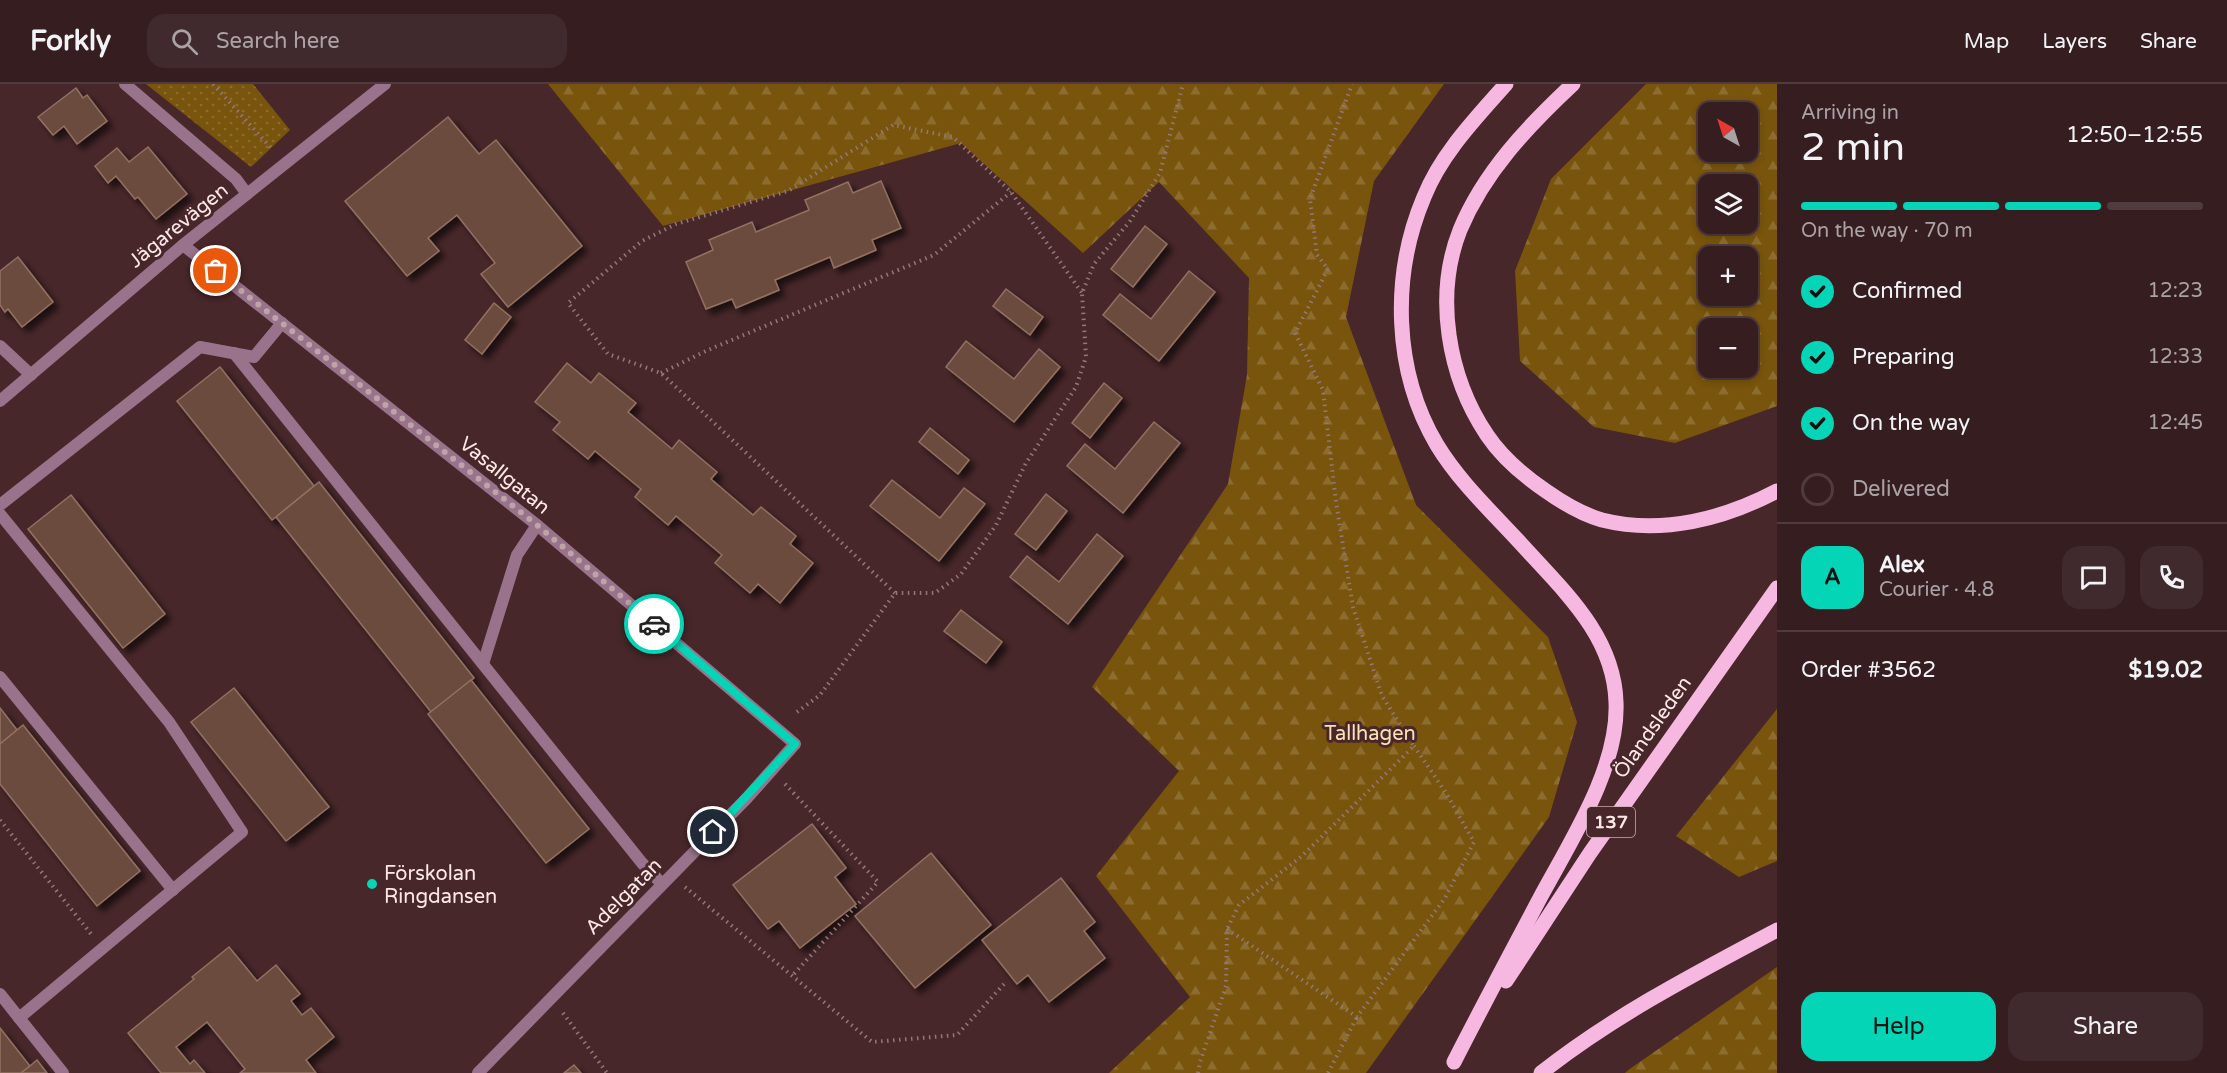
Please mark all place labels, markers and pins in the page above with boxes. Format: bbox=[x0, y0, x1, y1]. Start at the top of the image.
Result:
pin bbox=[190, 245, 241, 296]
pin bbox=[687, 806, 738, 857]
place label: Förskolan Ringdansen bbox=[384, 862, 497, 909]
marker: Förskolan Ringdansen bbox=[365, 877, 379, 891]

